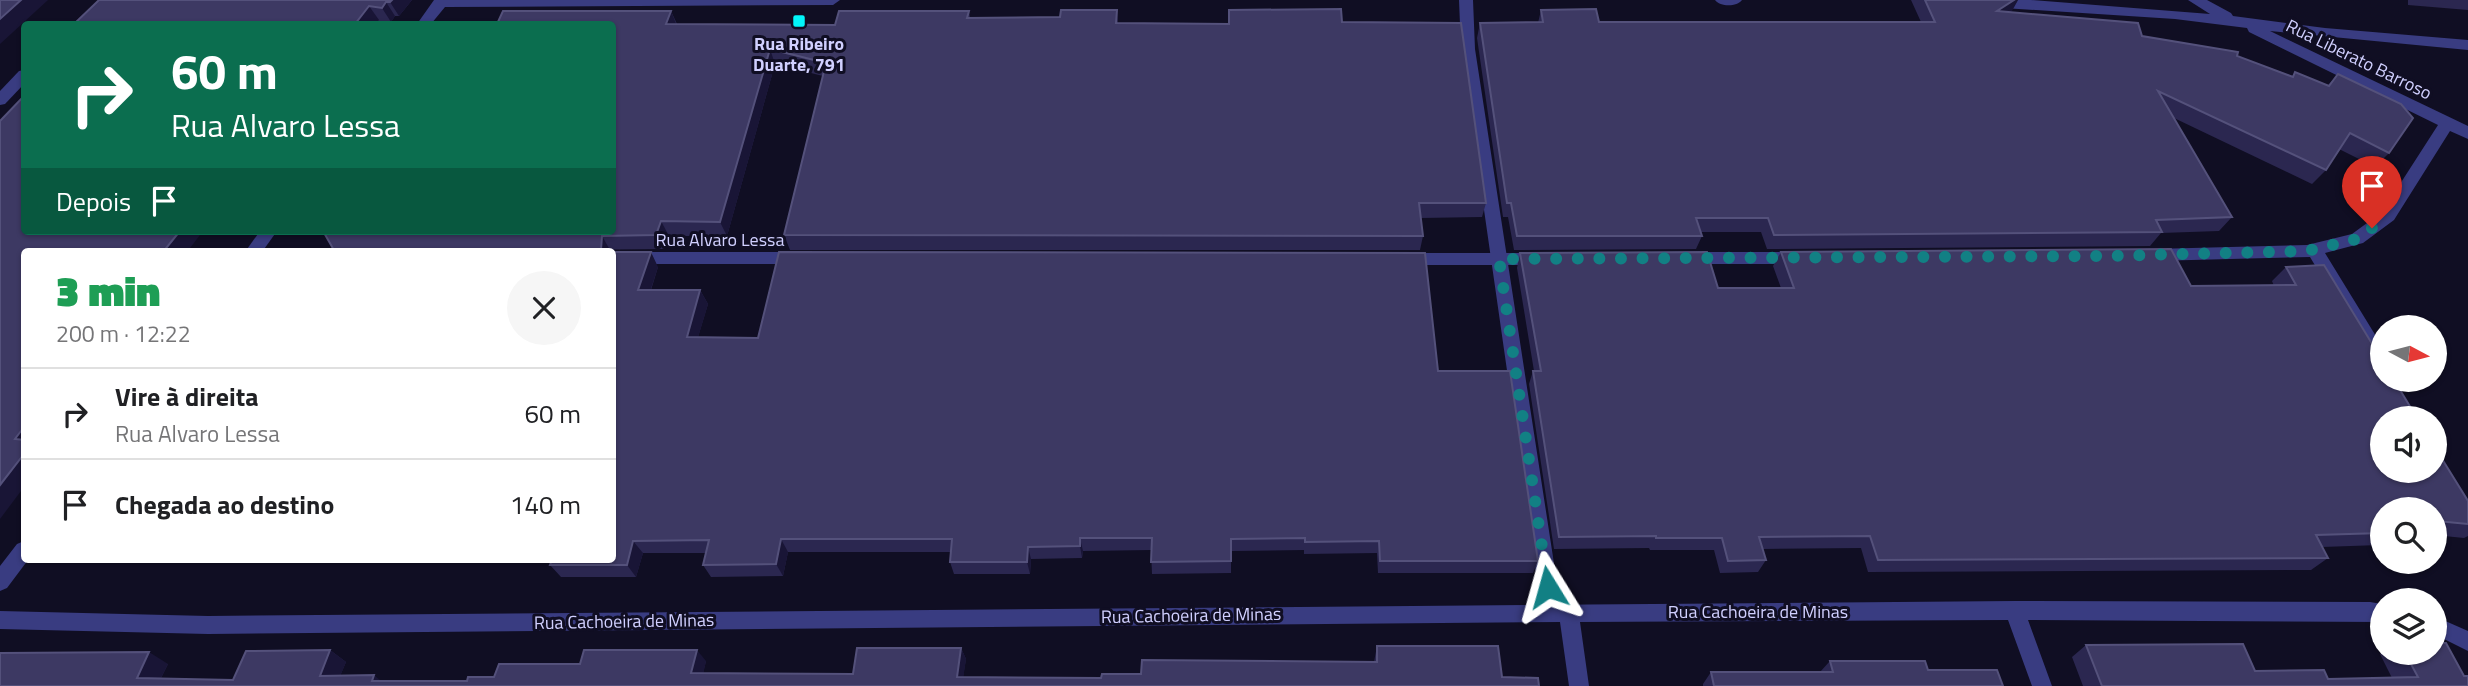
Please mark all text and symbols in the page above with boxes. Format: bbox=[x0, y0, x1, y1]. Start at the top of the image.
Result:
street label: Rua Liberato Barroso bbox=[2281, 12, 2437, 106]
marker: Rua Ribeiro Duarte, 791 bbox=[791, 13, 807, 29]
place label: Rua Ribeiro Duarte, 791 bbox=[753, 30, 845, 78]
text: 60 m bbox=[171, 33, 278, 108]
icon: right bbox=[56, 49, 147, 140]
text: Rua Alvaro Lessa bbox=[171, 101, 400, 149]
pin bbox=[2342, 156, 2402, 228]
icon: arrive bbox=[2353, 167, 2391, 205]
text: Depois bbox=[56, 182, 131, 221]
icon: arrive bbox=[145, 182, 183, 220]
street label: Rua Alvaro Lessa bbox=[656, 226, 784, 253]
text: 3 min bbox=[56, 258, 160, 322]
button: close bbox=[507, 271, 581, 345]
north arrow bbox=[2370, 315, 2446, 392]
map controls bbox=[2370, 315, 2447, 665]
text: 200 m · 12:22 bbox=[56, 316, 191, 351]
text: Vire à direita bbox=[115, 377, 258, 416]
text: 60 m bbox=[524, 394, 581, 433]
icon: right bbox=[56, 395, 94, 433]
button: sound bbox=[2370, 406, 2447, 483]
text: Rua Alvaro Lessa bbox=[115, 416, 280, 451]
text: Chegada ao destino bbox=[115, 485, 334, 524]
text: 140 m bbox=[510, 485, 581, 524]
icon: arrive bbox=[56, 486, 94, 524]
button: search bbox=[2370, 497, 2447, 574]
position arrow bbox=[1511, 550, 1585, 624]
button: layers bbox=[2370, 588, 2447, 665]
street label: Rua Cachoeira de Minas bbox=[1668, 598, 1848, 625]
street label: Rua Cachoeira de Minas bbox=[1101, 600, 1281, 630]
street label: Rua Cachoeira de Minas bbox=[534, 606, 714, 636]

